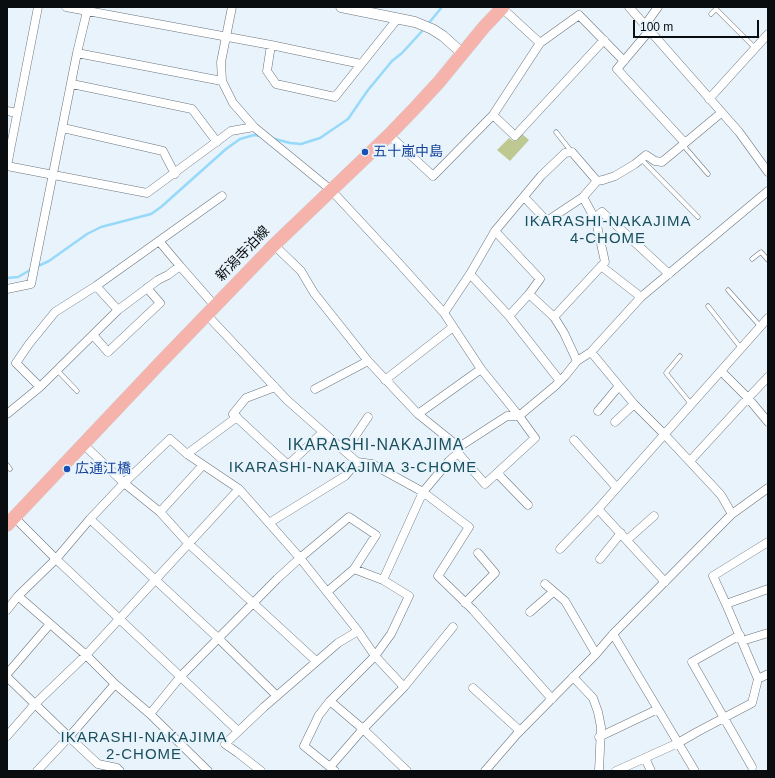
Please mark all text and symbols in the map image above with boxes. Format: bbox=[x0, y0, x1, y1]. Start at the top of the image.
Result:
scale bar bbox=[635, 12, 761, 38]
text: 100 m bbox=[640, 20, 673, 34]
place label: 五十嵐中島 bbox=[373, 144, 443, 160]
marker: 五十嵐中島 bbox=[360, 147, 370, 157]
district label: IKARASHI-NAKAJIMA 4-CHOME bbox=[524, 213, 692, 248]
street label: 新潟寺泊線 bbox=[213, 223, 273, 285]
district label: IKARASHI-NAKAJIMA bbox=[287, 436, 465, 456]
district label: IKARASHI-NAKAJIMA 3-CHOME bbox=[229, 459, 477, 477]
place label: 広通江橋 bbox=[75, 461, 131, 477]
marker: 広通江橋 bbox=[62, 464, 72, 474]
district label: IKARASHI-NAKAJIMA 2-CHOME bbox=[60, 729, 228, 764]

